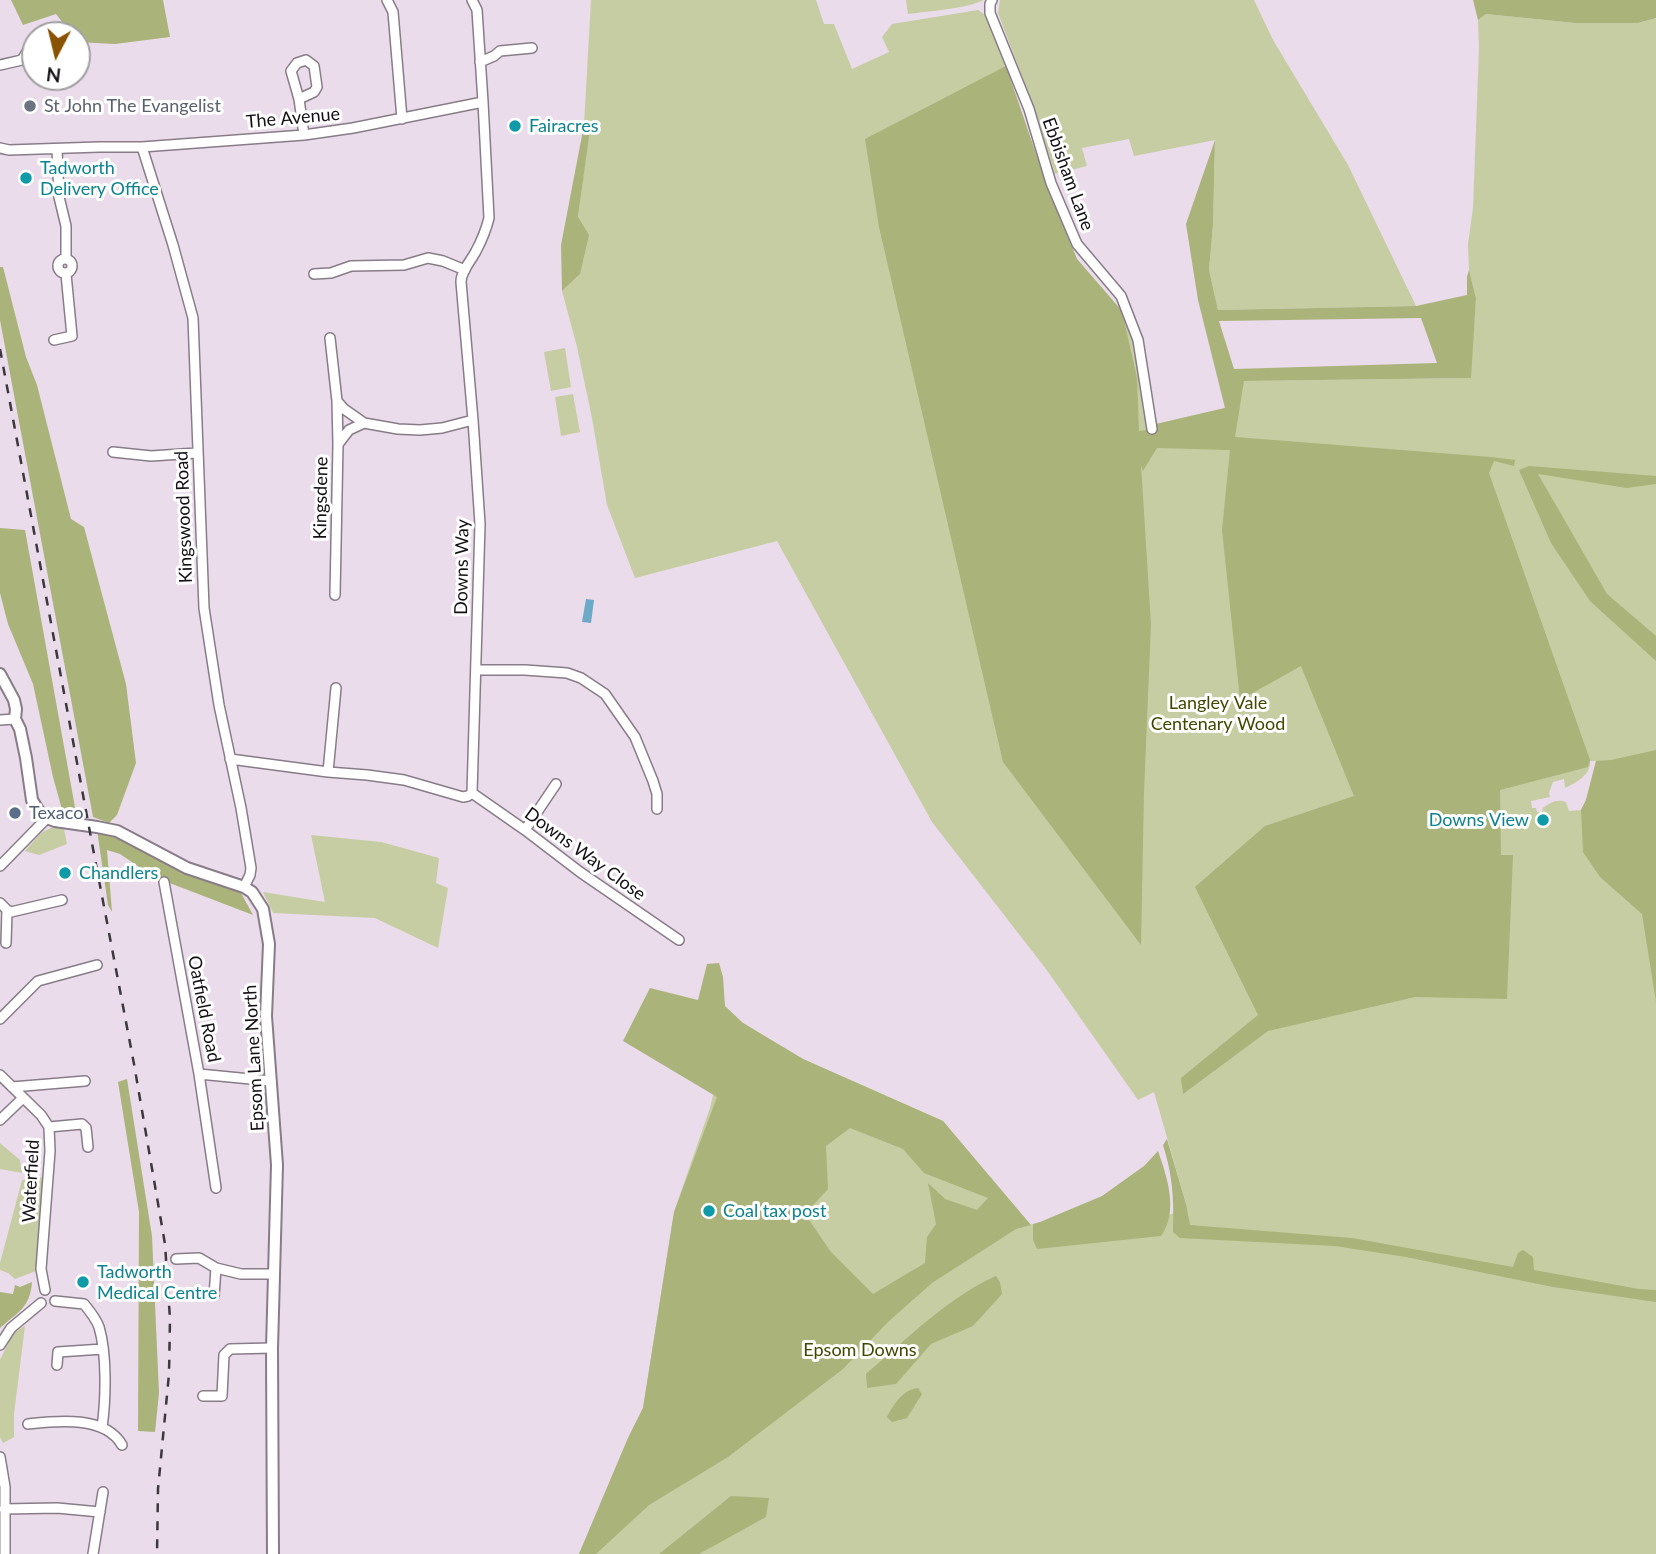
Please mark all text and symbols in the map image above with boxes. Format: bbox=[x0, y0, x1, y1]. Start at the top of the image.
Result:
north arrow bbox=[21, 21, 91, 91]
text: N bbox=[45, 63, 62, 88]
place label: St John The Evangelist bbox=[44, 95, 221, 117]
marker: St John The Evangelist bbox=[22, 98, 38, 114]
street label: The Avenue bbox=[245, 103, 341, 133]
place label: Fairacres bbox=[529, 115, 599, 137]
street label: Ebbisham Lane bbox=[1038, 115, 1098, 233]
marker: Fairacres bbox=[507, 118, 523, 134]
place label: Tadworth Delivery Office bbox=[40, 157, 159, 200]
marker: Tadworth Delivery Office bbox=[18, 170, 34, 186]
street label: Kingswood Road bbox=[171, 450, 197, 584]
street label: Kingsdene bbox=[309, 457, 333, 539]
street label: Downs Way bbox=[450, 519, 474, 615]
park label: Langley Vale Centenary Wood bbox=[1151, 692, 1285, 734]
place label: Texaco bbox=[29, 802, 83, 824]
street label: Downs Way Close bbox=[520, 803, 650, 905]
marker: Texaco bbox=[7, 805, 23, 821]
place label: Downs View bbox=[1429, 809, 1529, 831]
marker: Downs View bbox=[1535, 812, 1551, 828]
place label: Chandlers bbox=[79, 862, 158, 884]
marker: Chandlers bbox=[57, 865, 73, 881]
street label: Oatfield Road bbox=[183, 954, 225, 1064]
street label: Epsom Lane North bbox=[239, 984, 269, 1132]
street label: Waterfield bbox=[18, 1139, 44, 1223]
place label: Coal tax post bbox=[723, 1200, 826, 1222]
marker: Coal tax post bbox=[701, 1203, 717, 1219]
place label: Tadworth Medical Centre bbox=[97, 1261, 217, 1304]
marker: Tadworth Medical Centre bbox=[75, 1274, 91, 1290]
park label: Epsom Downs bbox=[803, 1339, 917, 1361]

